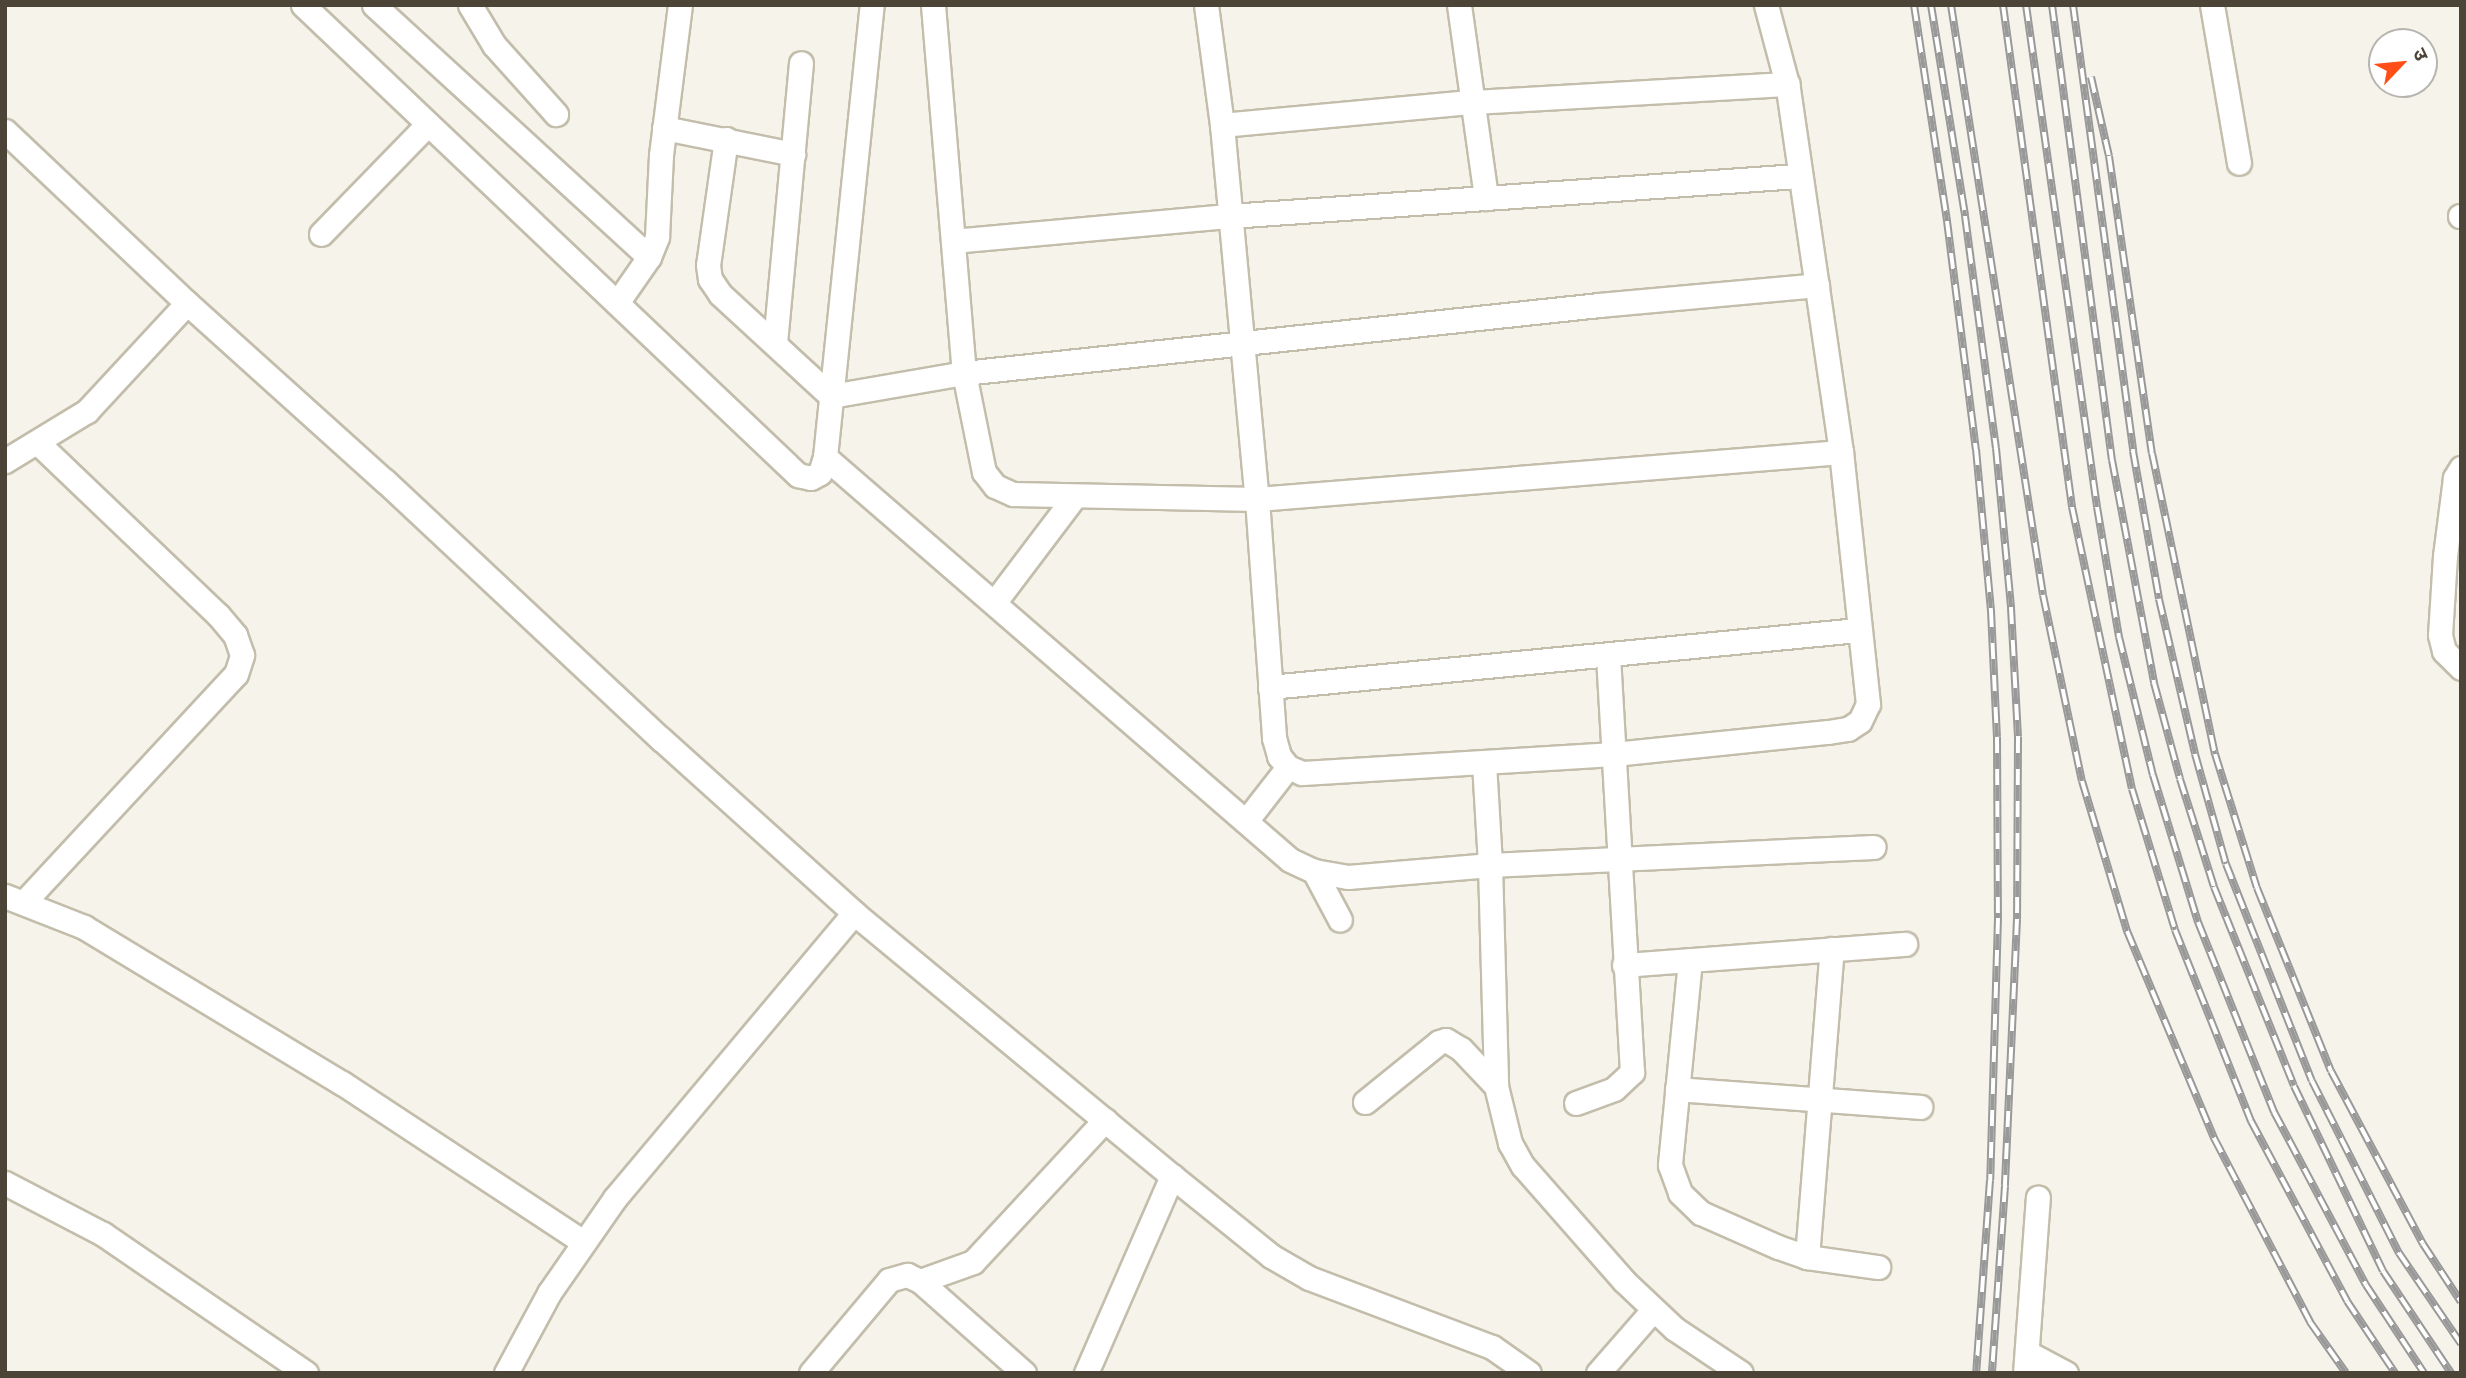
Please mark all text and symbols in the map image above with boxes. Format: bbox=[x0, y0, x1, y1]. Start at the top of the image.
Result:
north arrow bbox=[2368, 28, 2438, 98]
text: उ bbox=[2408, 44, 2433, 64]

